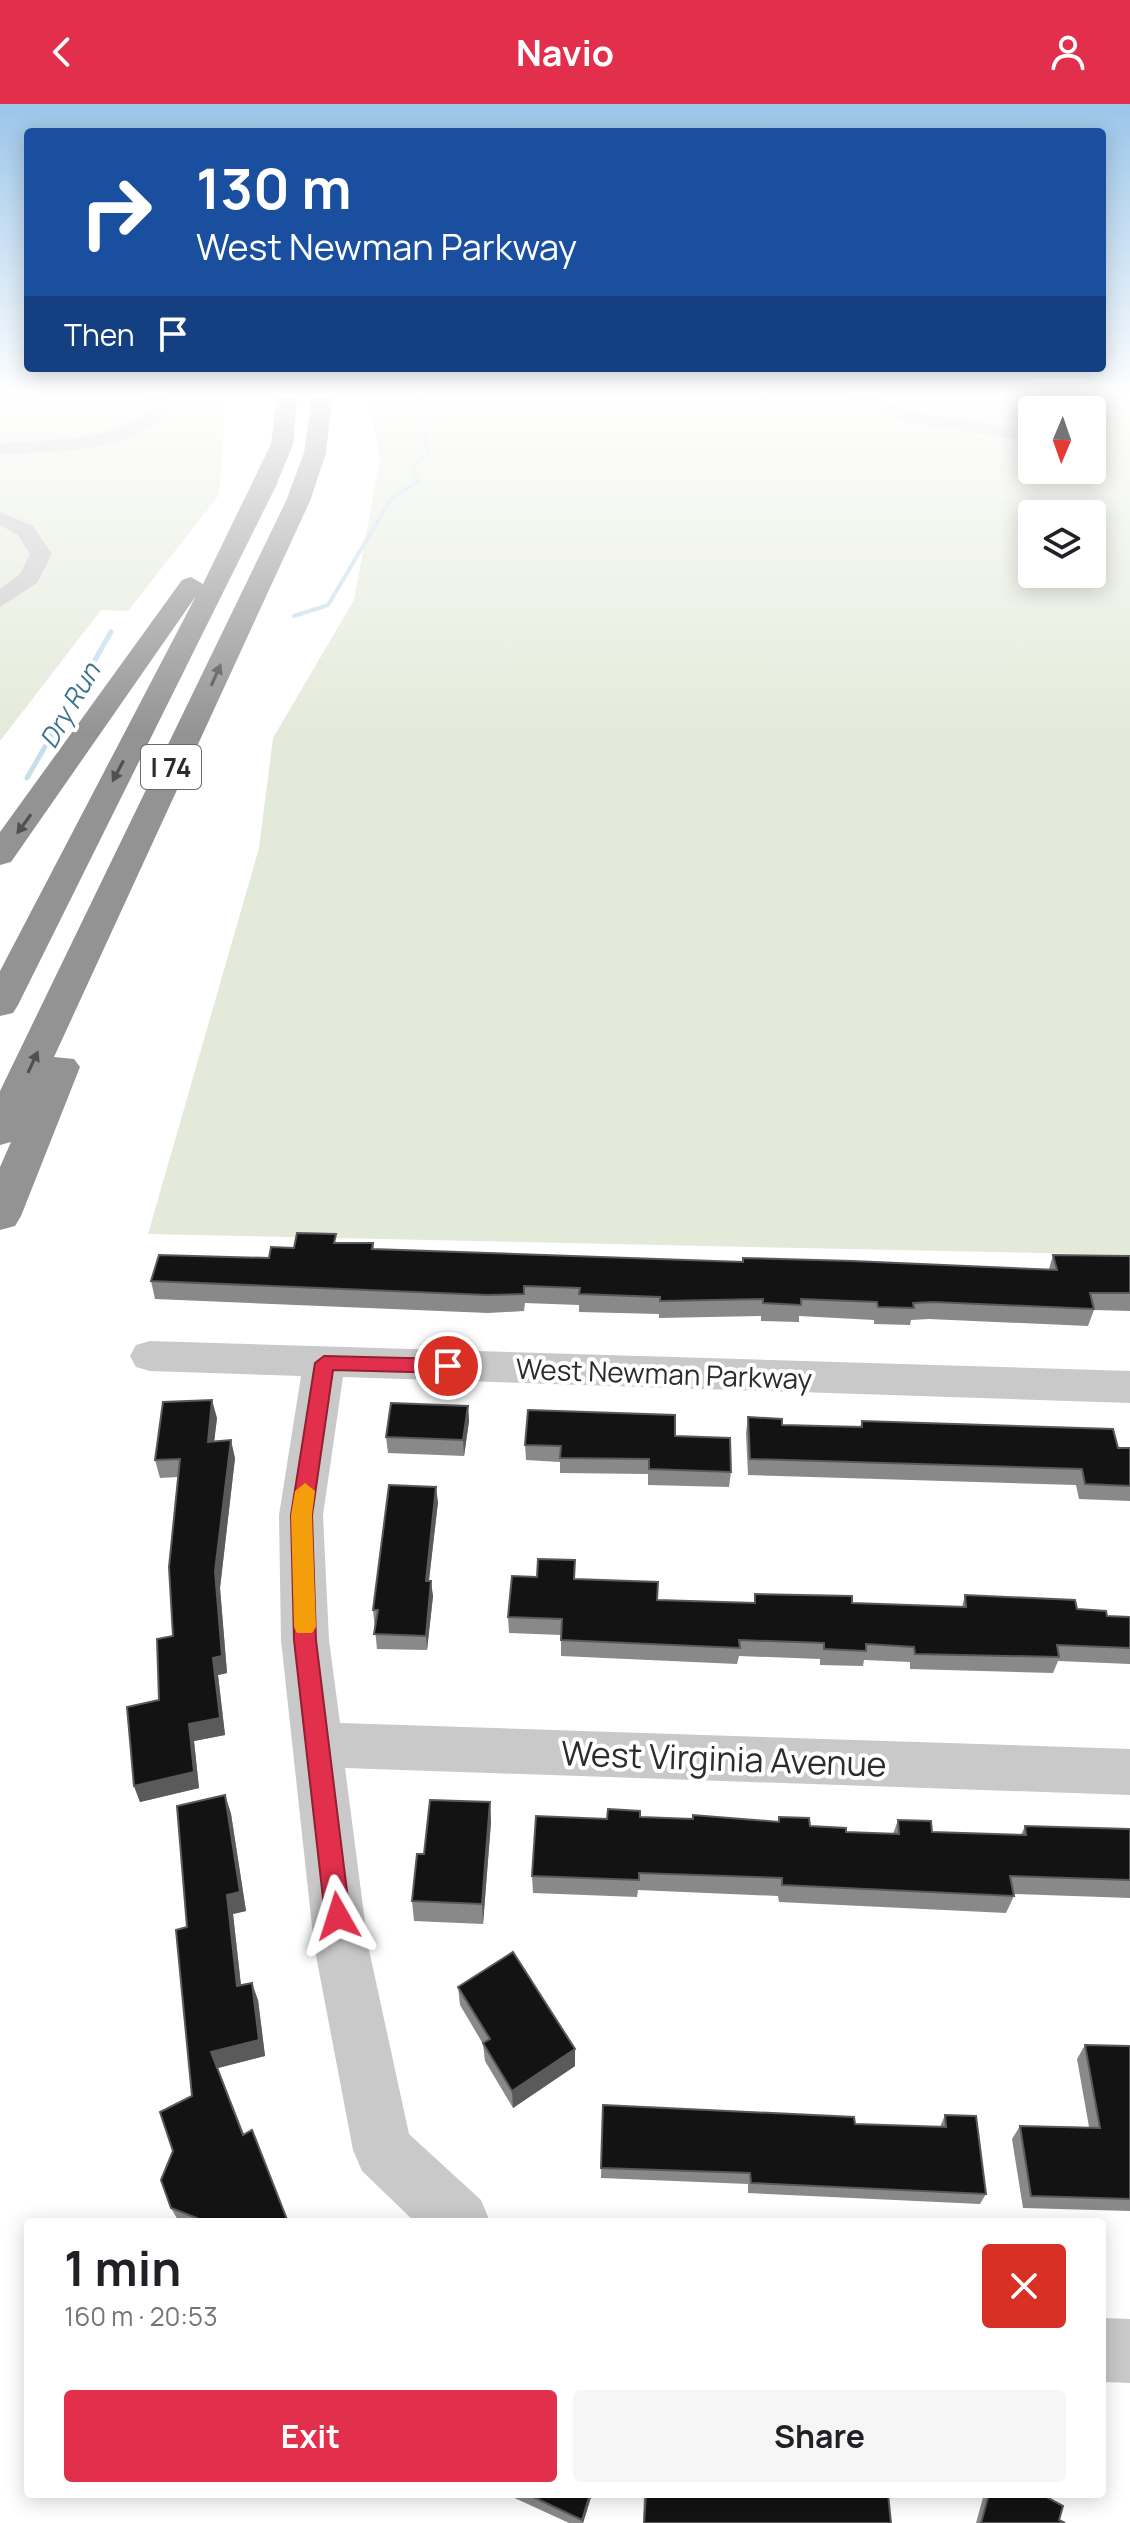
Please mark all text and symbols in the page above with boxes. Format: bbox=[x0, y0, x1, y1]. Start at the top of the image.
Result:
text: Navio bbox=[516, 28, 614, 77]
icon: back bbox=[40, 30, 84, 74]
icon: person bbox=[1046, 30, 1090, 74]
text: 130 m bbox=[196, 149, 352, 226]
icon: right bbox=[64, 160, 168, 264]
text: West Newman Parkway bbox=[196, 222, 577, 271]
icon: arrive bbox=[151, 312, 195, 356]
text: Then bbox=[64, 314, 135, 355]
north arrow bbox=[1018, 396, 1106, 484]
map controls bbox=[1018, 396, 1106, 588]
button: layers bbox=[1018, 500, 1106, 588]
water label: Dry Run bbox=[30, 654, 109, 754]
one-way arrow bbox=[209, 663, 223, 687]
road number: I 74 bbox=[141, 745, 201, 789]
one-way arrow bbox=[111, 760, 124, 783]
one-way arrow bbox=[17, 813, 32, 834]
one-way arrow bbox=[26, 1050, 40, 1073]
pin bbox=[414, 1332, 482, 1400]
icon: arrive bbox=[426, 1344, 470, 1388]
street label: West Newman Parkway bbox=[515, 1349, 813, 1397]
street label: West Virginia Avenue bbox=[561, 1729, 887, 1787]
position arrow bbox=[296, 1874, 380, 1958]
text: 1 min bbox=[64, 2235, 181, 2300]
button: close bbox=[982, 2244, 1066, 2328]
text: 160 m · 20:53 bbox=[64, 2298, 218, 2334]
button: Exit bbox=[64, 2390, 557, 2482]
button: Share bbox=[573, 2390, 1066, 2482]

